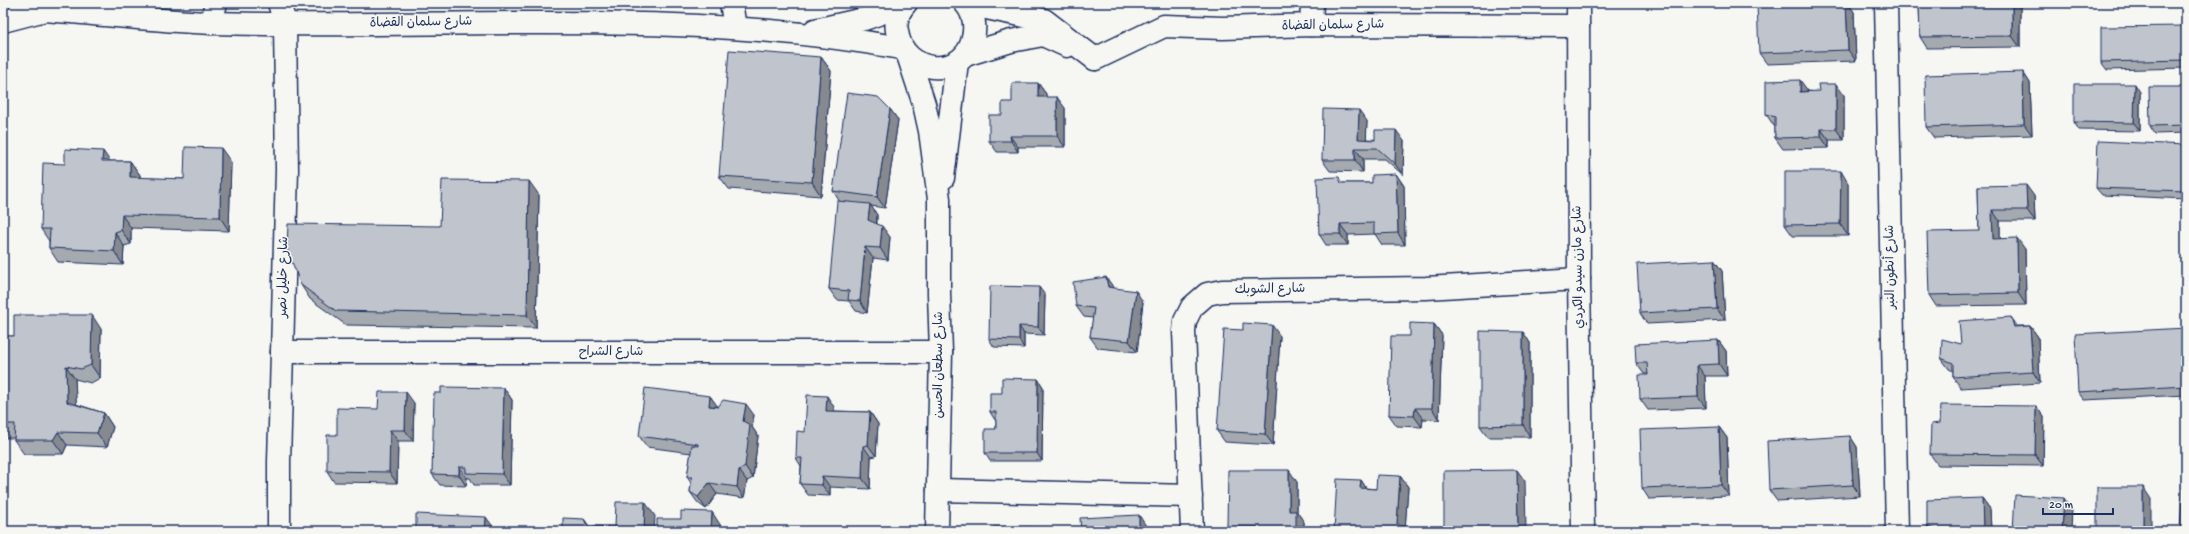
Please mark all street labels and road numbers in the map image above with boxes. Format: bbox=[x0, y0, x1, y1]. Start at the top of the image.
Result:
street label: شارع سلمان القضاة bbox=[370, 15, 472, 31]
street label: شارع سلمان القضاة bbox=[1282, 18, 1384, 34]
street label: شارع مازن سيدو الكردي bbox=[1570, 205, 1588, 329]
street label: شارع أنطون النبر bbox=[1881, 225, 1899, 310]
street label: شارع خليل نصر bbox=[276, 236, 292, 319]
street label: شارع الشوبك bbox=[1235, 282, 1305, 298]
street label: شارع سطعان الحسن bbox=[932, 311, 947, 419]
street label: شارع الشراح bbox=[579, 345, 643, 360]

